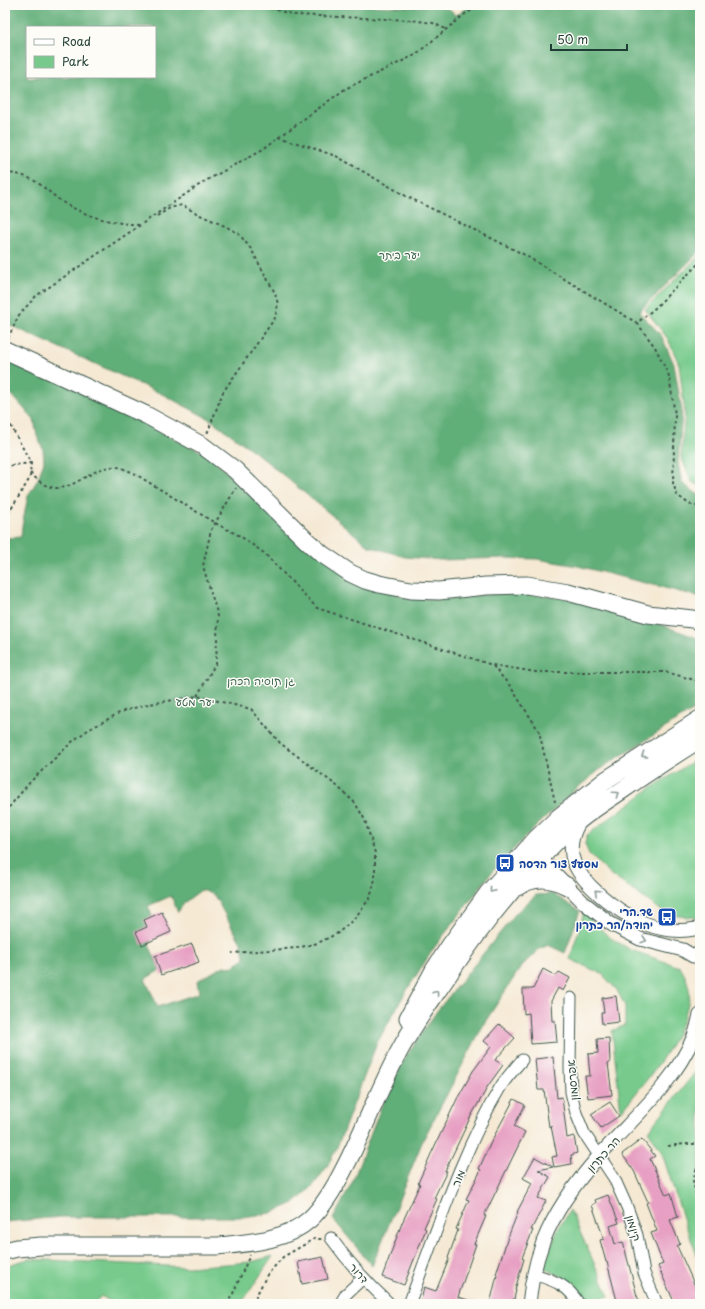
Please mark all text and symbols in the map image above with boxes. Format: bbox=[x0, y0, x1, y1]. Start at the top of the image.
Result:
legend bbox=[26, 26, 156, 78]
scale bar bbox=[551, 26, 627, 52]
text: 50 m bbox=[557, 30, 588, 48]
text: Road bbox=[62, 32, 91, 50]
text: Park bbox=[62, 52, 89, 70]
park label: יער ביתר bbox=[378, 246, 420, 263]
park label: גן תוסיה הכהן bbox=[227, 672, 295, 689]
park label: יער מטע bbox=[176, 693, 214, 710]
one-way arrow bbox=[641, 750, 648, 758]
one-way arrow bbox=[612, 791, 619, 799]
bus stop icon: מסעף צור הדסה bbox=[494, 852, 516, 874]
place label: מסעף צור הדסה bbox=[519, 855, 599, 872]
one-way arrow bbox=[489, 885, 496, 892]
one-way arrow bbox=[594, 889, 602, 896]
place label: שד.הרי יהודה/הר כתרון bbox=[576, 903, 653, 933]
bus stop icon: שד.הרי יהודה/הר כתרון bbox=[656, 906, 678, 928]
one-way arrow bbox=[640, 935, 647, 944]
one-way arrow bbox=[431, 990, 439, 997]
street label: אפרסמון bbox=[562, 1059, 582, 1101]
street label: הר כתרון bbox=[582, 1132, 624, 1176]
street label: מור bbox=[447, 1167, 469, 1189]
street label: קינמון bbox=[622, 1213, 646, 1243]
street label: דרור bbox=[345, 1259, 373, 1287]

